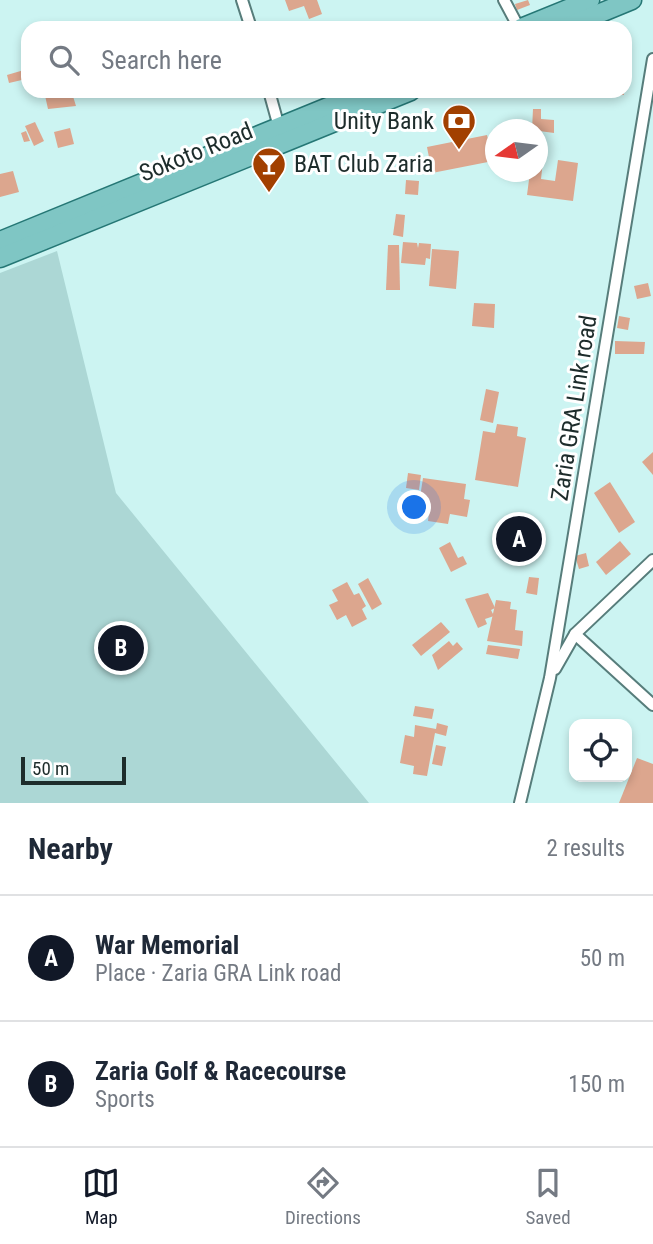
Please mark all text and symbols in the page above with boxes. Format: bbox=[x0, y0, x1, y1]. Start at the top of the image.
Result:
search box bbox=[21, 21, 632, 98]
icon: search bbox=[45, 41, 83, 79]
text: Search here bbox=[101, 45, 222, 75]
bank icon: Unity Bank bbox=[440, 102, 478, 151]
place label: Unity Bank bbox=[334, 107, 434, 135]
street label: Sokoto Road bbox=[135, 117, 257, 187]
north arrow bbox=[485, 119, 548, 182]
bar icon: BAT Club Zaria bbox=[250, 145, 288, 194]
place label: BAT Club Zaria bbox=[294, 150, 433, 178]
street label: Zaria GRA Link road bbox=[546, 313, 602, 503]
your location bbox=[397, 490, 431, 524]
pin: A bbox=[496, 513, 542, 565]
pin: B bbox=[98, 622, 144, 674]
map controls bbox=[569, 719, 632, 782]
button: locate bbox=[569, 719, 632, 782]
scale bar bbox=[21, 754, 126, 786]
text: 50 m bbox=[32, 757, 69, 780]
text: Nearby bbox=[28, 831, 113, 866]
text: 2 results bbox=[547, 835, 625, 862]
text: War Memorial bbox=[95, 930, 239, 960]
text: A bbox=[44, 945, 58, 972]
text: 50 m bbox=[580, 945, 625, 972]
text: Place · Zaria GRA Link road bbox=[95, 960, 341, 987]
text: Zaria Golf & Racecourse bbox=[95, 1056, 346, 1086]
text: B bbox=[45, 1071, 57, 1098]
text: 150 m bbox=[568, 1071, 625, 1098]
text: Sports bbox=[95, 1086, 155, 1113]
tab: Map bbox=[82, 1164, 120, 1229]
tab: Directions bbox=[285, 1164, 361, 1229]
tab: Saved bbox=[525, 1164, 571, 1229]

